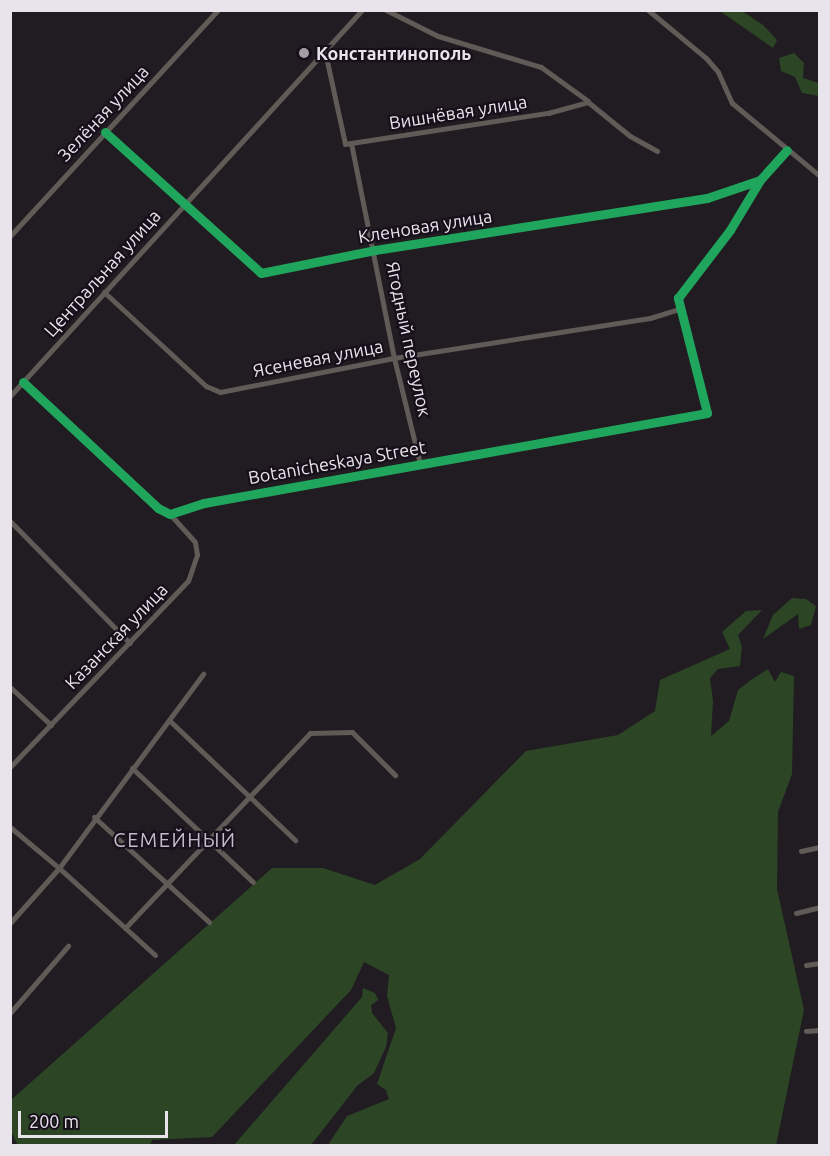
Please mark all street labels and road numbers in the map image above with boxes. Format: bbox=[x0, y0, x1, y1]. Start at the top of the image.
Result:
street label: Зелёная улица bbox=[53, 61, 153, 165]
street label: Вишнёвая улица bbox=[387, 90, 529, 134]
street label: Центральная улица bbox=[39, 205, 165, 341]
street label: Кленовая улица bbox=[357, 205, 493, 247]
street label: Ягодный переулок bbox=[382, 260, 436, 418]
street label: Ясеневая улица bbox=[251, 335, 385, 381]
street label: Botanicheskaya Street bbox=[247, 436, 427, 488]
street label: Казанская улица bbox=[60, 579, 172, 693]

